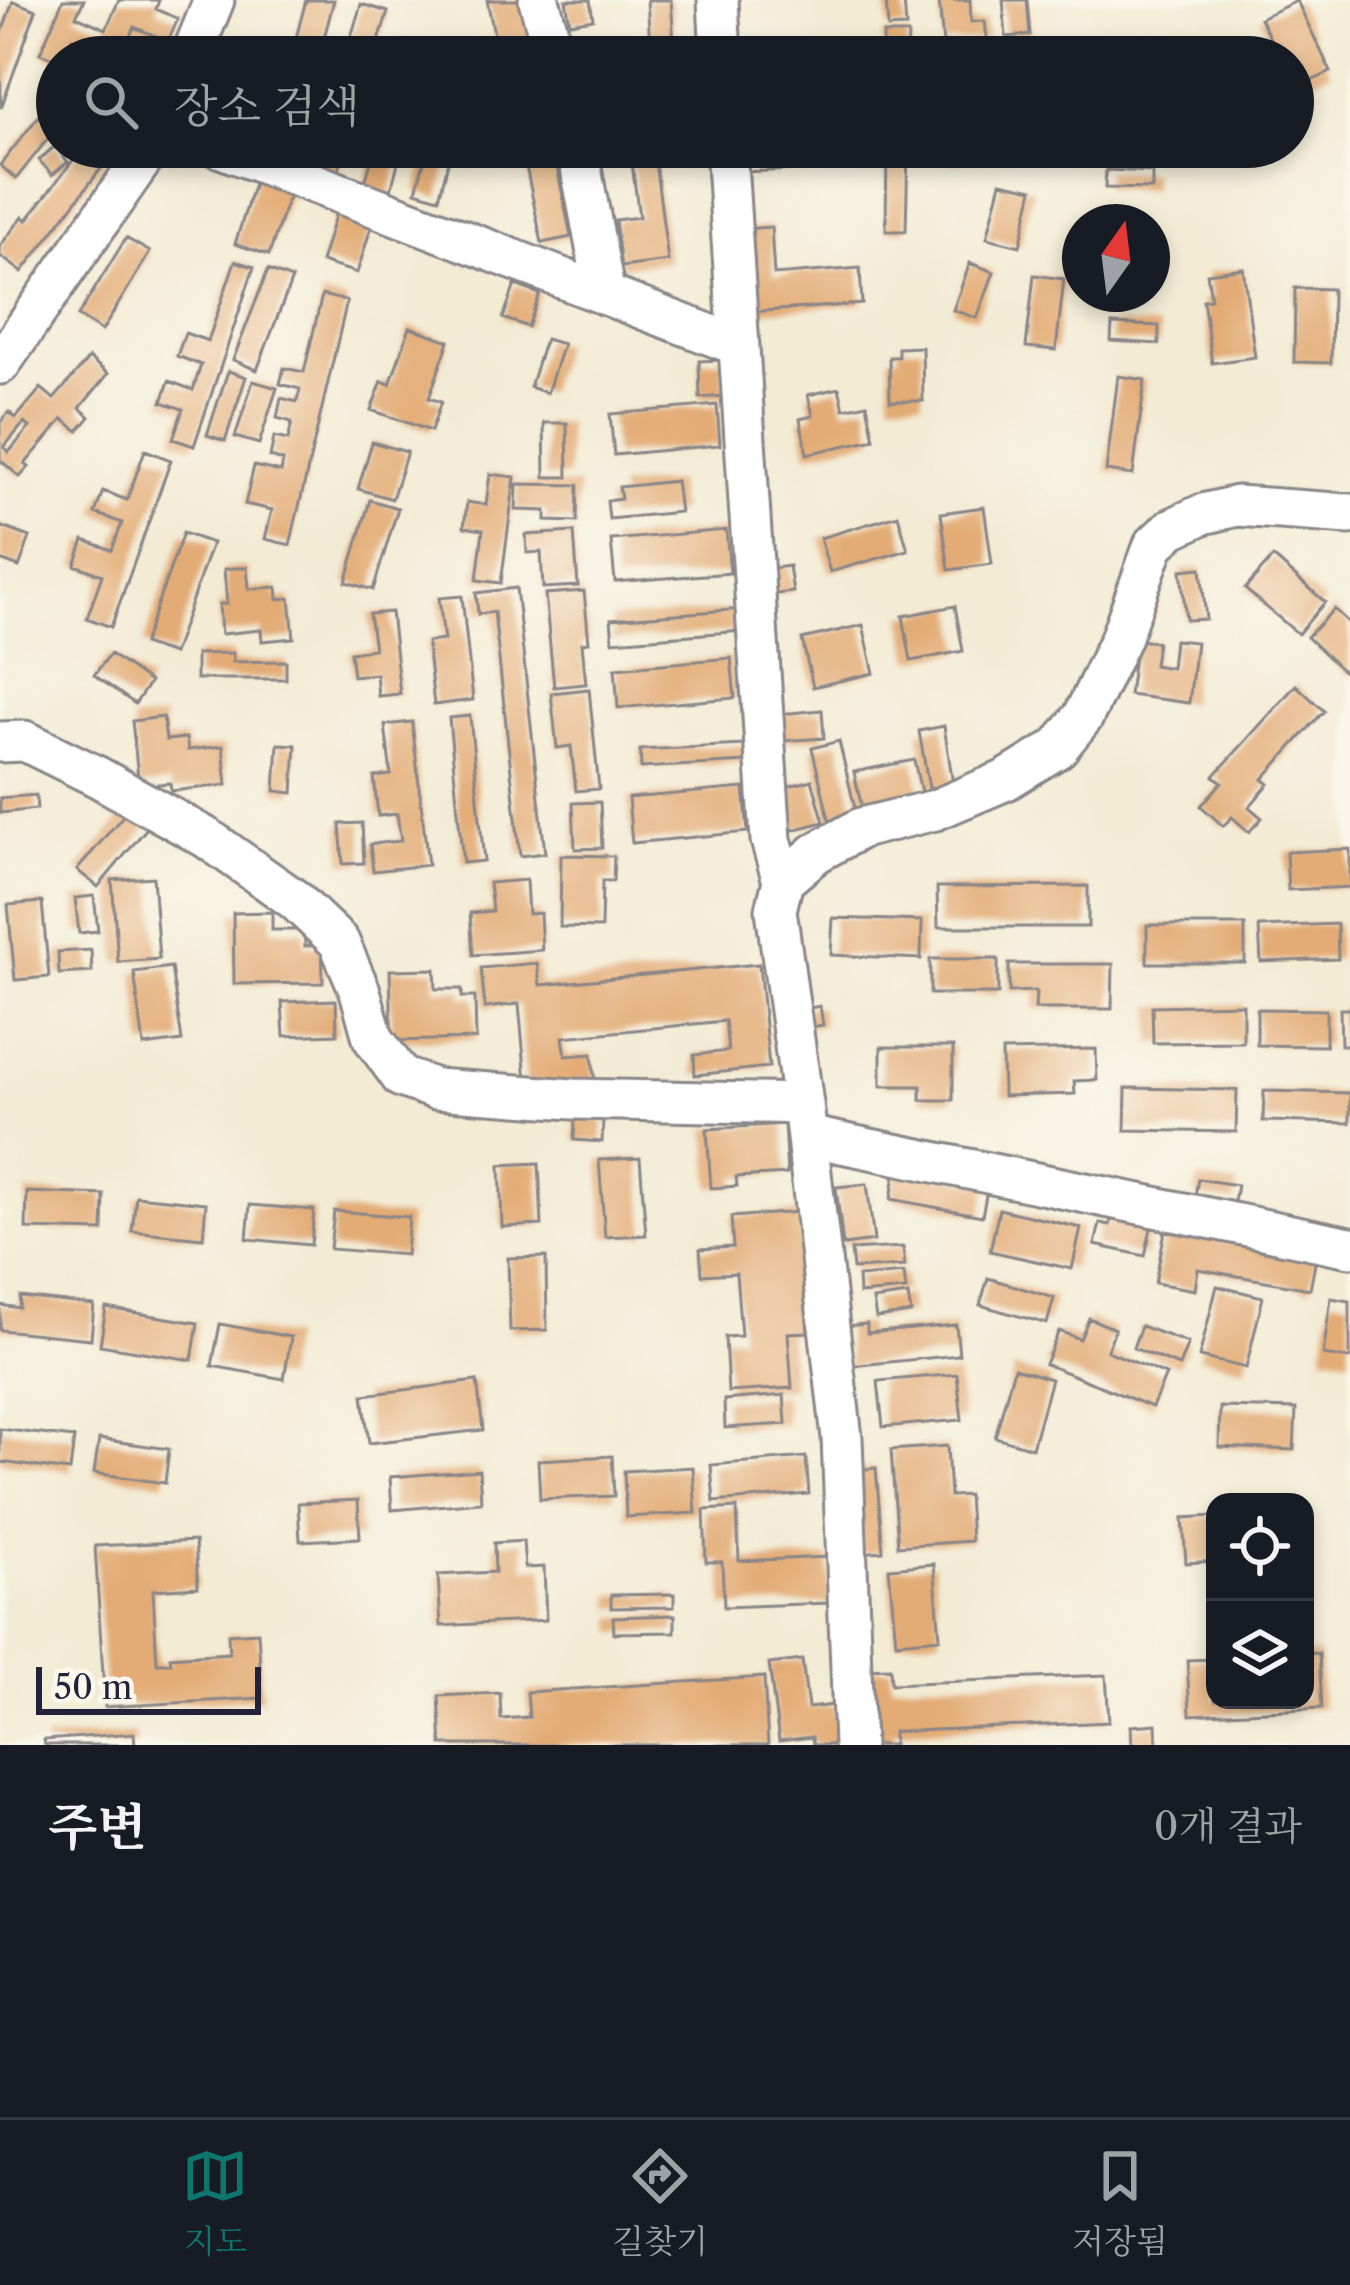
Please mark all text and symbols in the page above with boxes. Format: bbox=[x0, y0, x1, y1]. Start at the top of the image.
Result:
search box bbox=[36, 36, 1314, 168]
icon: search bbox=[78, 69, 144, 135]
text: 장소 검색 bbox=[174, 78, 360, 134]
north arrow bbox=[1062, 204, 1170, 312]
map controls bbox=[1206, 1493, 1314, 1709]
button: locate bbox=[1206, 1493, 1314, 1601]
button: layers bbox=[1206, 1601, 1314, 1709]
scale bar bbox=[36, 1661, 261, 1714]
text: 50 m bbox=[54, 1667, 132, 1708]
text: 주변 bbox=[48, 1796, 147, 1858]
text: 0개 결과 bbox=[1154, 1802, 1302, 1850]
tab: 지도 bbox=[182, 2143, 248, 2262]
tab: 길찾기 bbox=[612, 2143, 708, 2262]
tab: 저장됨 bbox=[1072, 2143, 1168, 2262]

